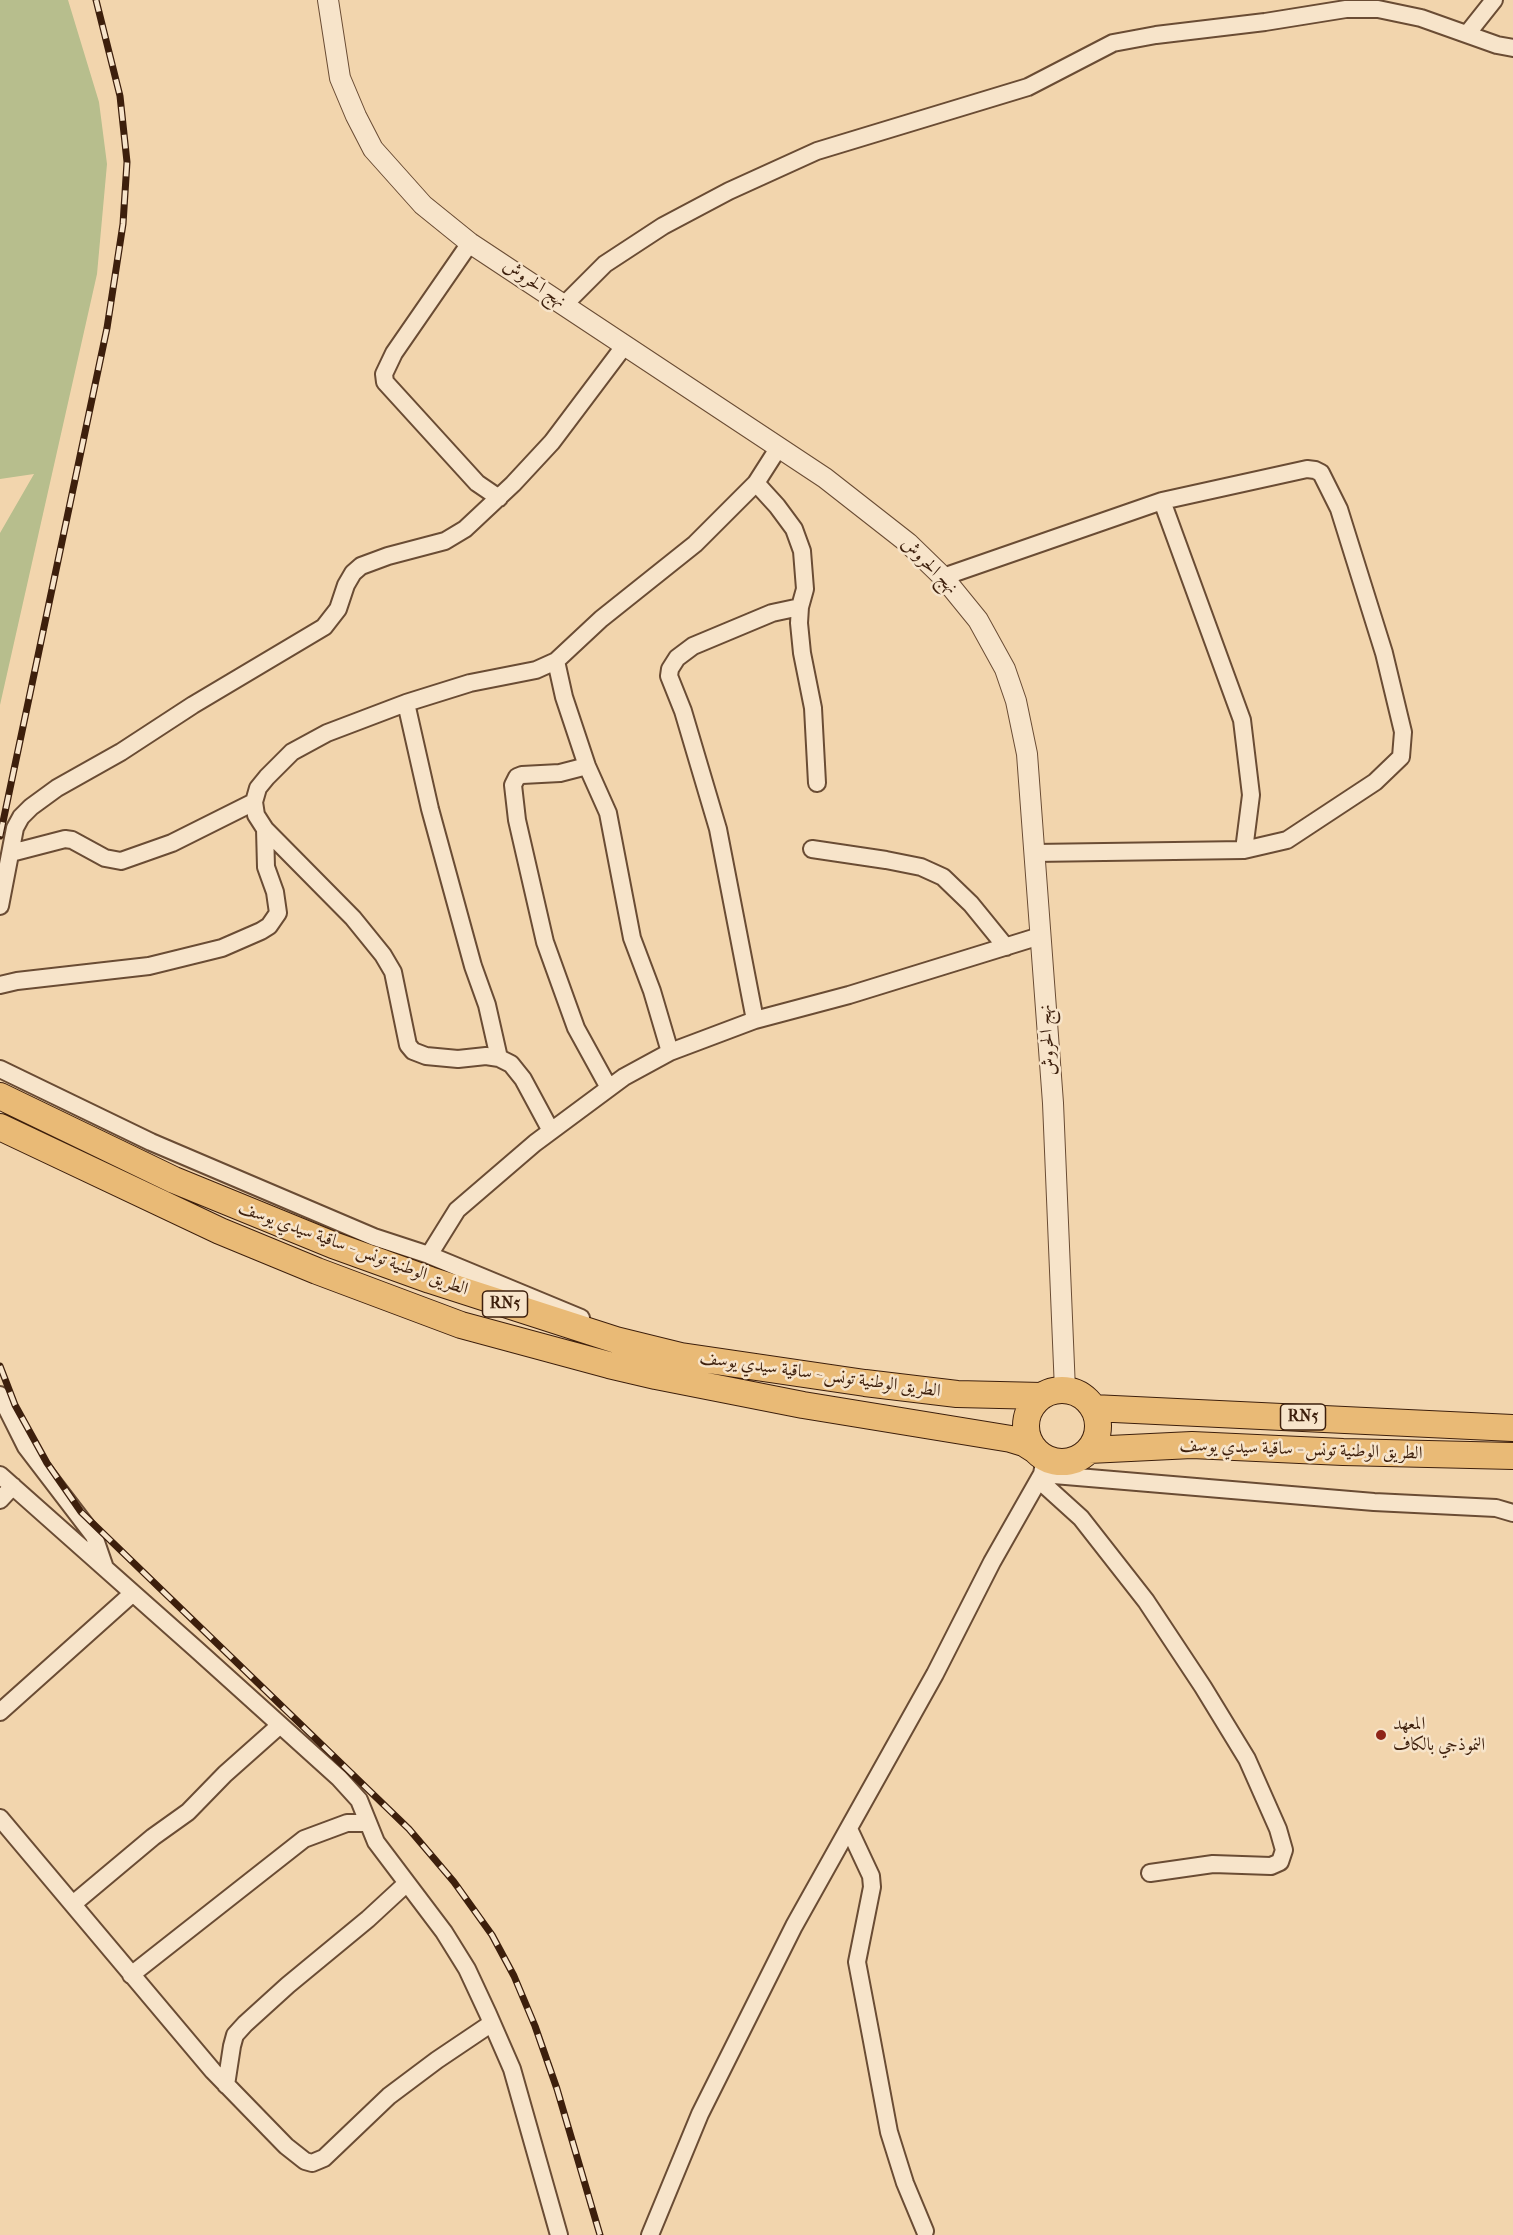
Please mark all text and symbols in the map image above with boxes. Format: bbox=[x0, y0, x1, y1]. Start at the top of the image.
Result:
street label: نهج الحروش bbox=[498, 255, 570, 313]
street label: نهج الحروش bbox=[896, 533, 962, 599]
street label: نهج الحروش bbox=[1035, 1004, 1061, 1076]
street label: الطريق الوطنية تونس - ساقية سيدي يوسف bbox=[235, 1197, 471, 1301]
road number: RN5 bbox=[482, 1291, 528, 1317]
street label: الطريق الوطنية تونس - ساقية سيدي يوسف bbox=[698, 1347, 942, 1403]
road number: RN5 bbox=[1280, 1404, 1326, 1430]
street label: الطريق الوطنية تونس - ساقية سيدي يوسف bbox=[1179, 1435, 1423, 1465]
place label: المعهد النموذجي بالكاف bbox=[1393, 1714, 1485, 1756]
marker: المعهد النموذجي بالكاف bbox=[1374, 1728, 1388, 1742]

